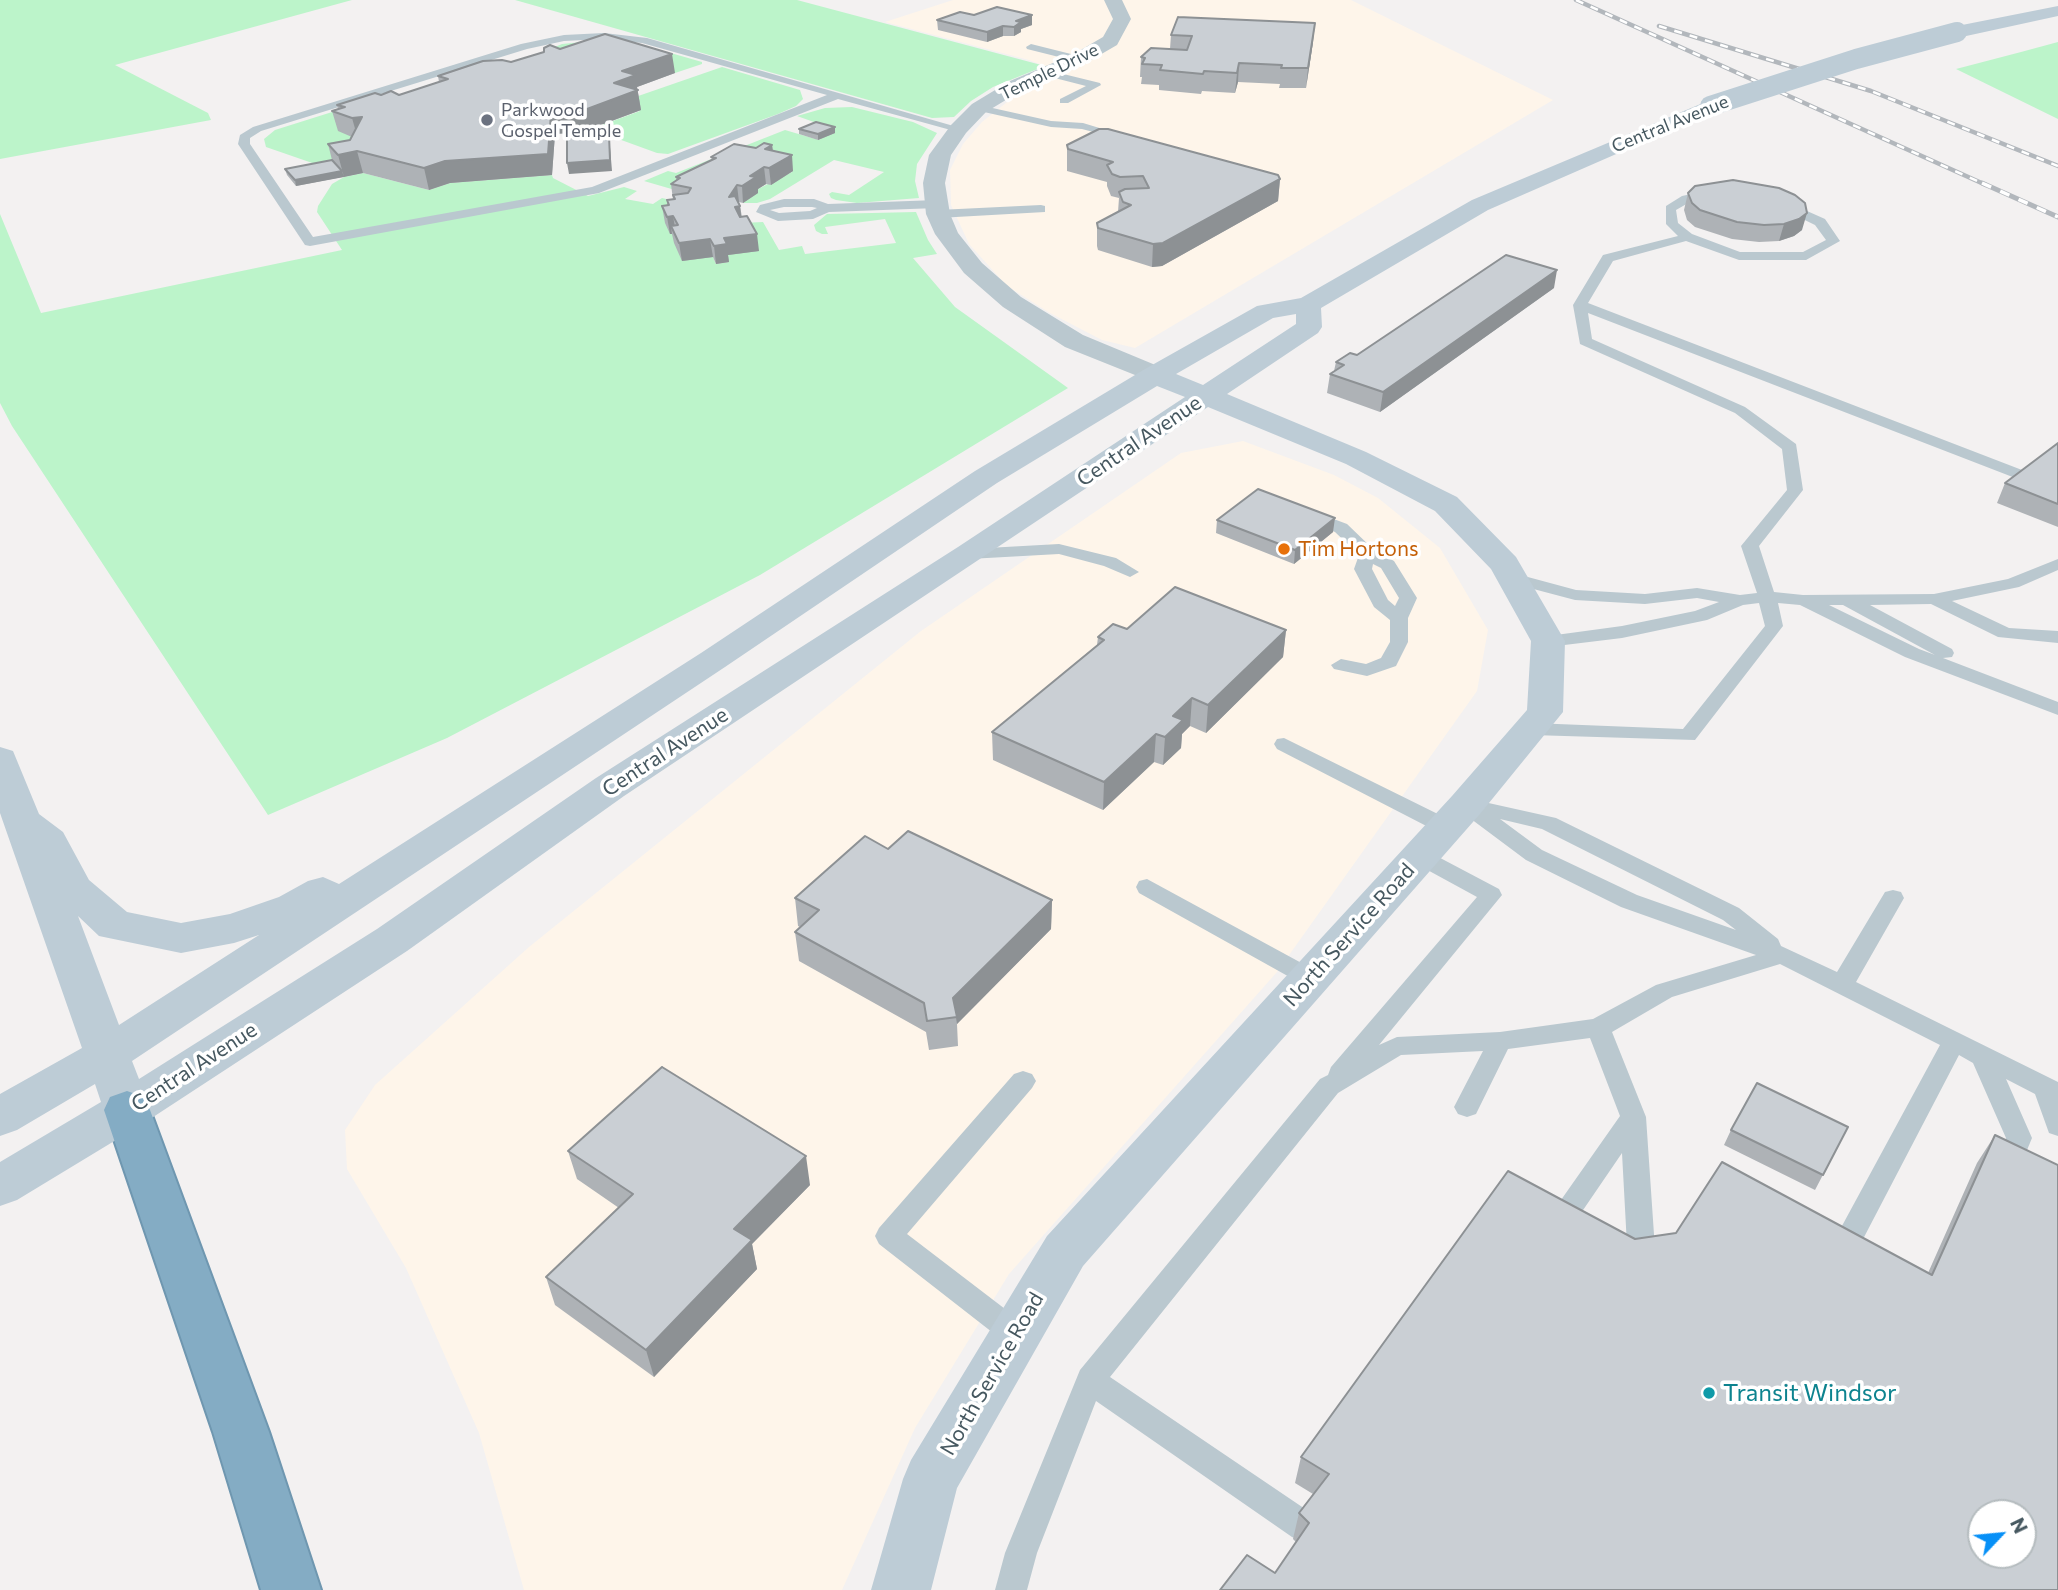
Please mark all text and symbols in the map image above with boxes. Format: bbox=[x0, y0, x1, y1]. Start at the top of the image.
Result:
street label: Temple Drive bbox=[996, 39, 1102, 105]
street label: Central Avenue bbox=[1608, 91, 1732, 157]
place label: Parkwood Gospel Temple bbox=[501, 99, 621, 142]
marker: Parkwood Gospel Temple bbox=[479, 112, 495, 128]
street label: Central Avenue bbox=[1072, 390, 1206, 492]
place label: Tim Hortons bbox=[1298, 536, 1418, 562]
marker: Tim Hortons bbox=[1276, 541, 1292, 557]
street label: Central Avenue bbox=[597, 702, 733, 802]
street label: North Service Road bbox=[1278, 858, 1420, 1012]
street label: Central Avenue bbox=[126, 1017, 262, 1117]
street label: North Service Road bbox=[935, 1288, 1049, 1460]
place label: Transit Windsor bbox=[1723, 1379, 1897, 1407]
marker: Transit Windsor bbox=[1701, 1385, 1717, 1401]
north arrow bbox=[1967, 1499, 2037, 1569]
text: N bbox=[2006, 1514, 2033, 1537]

